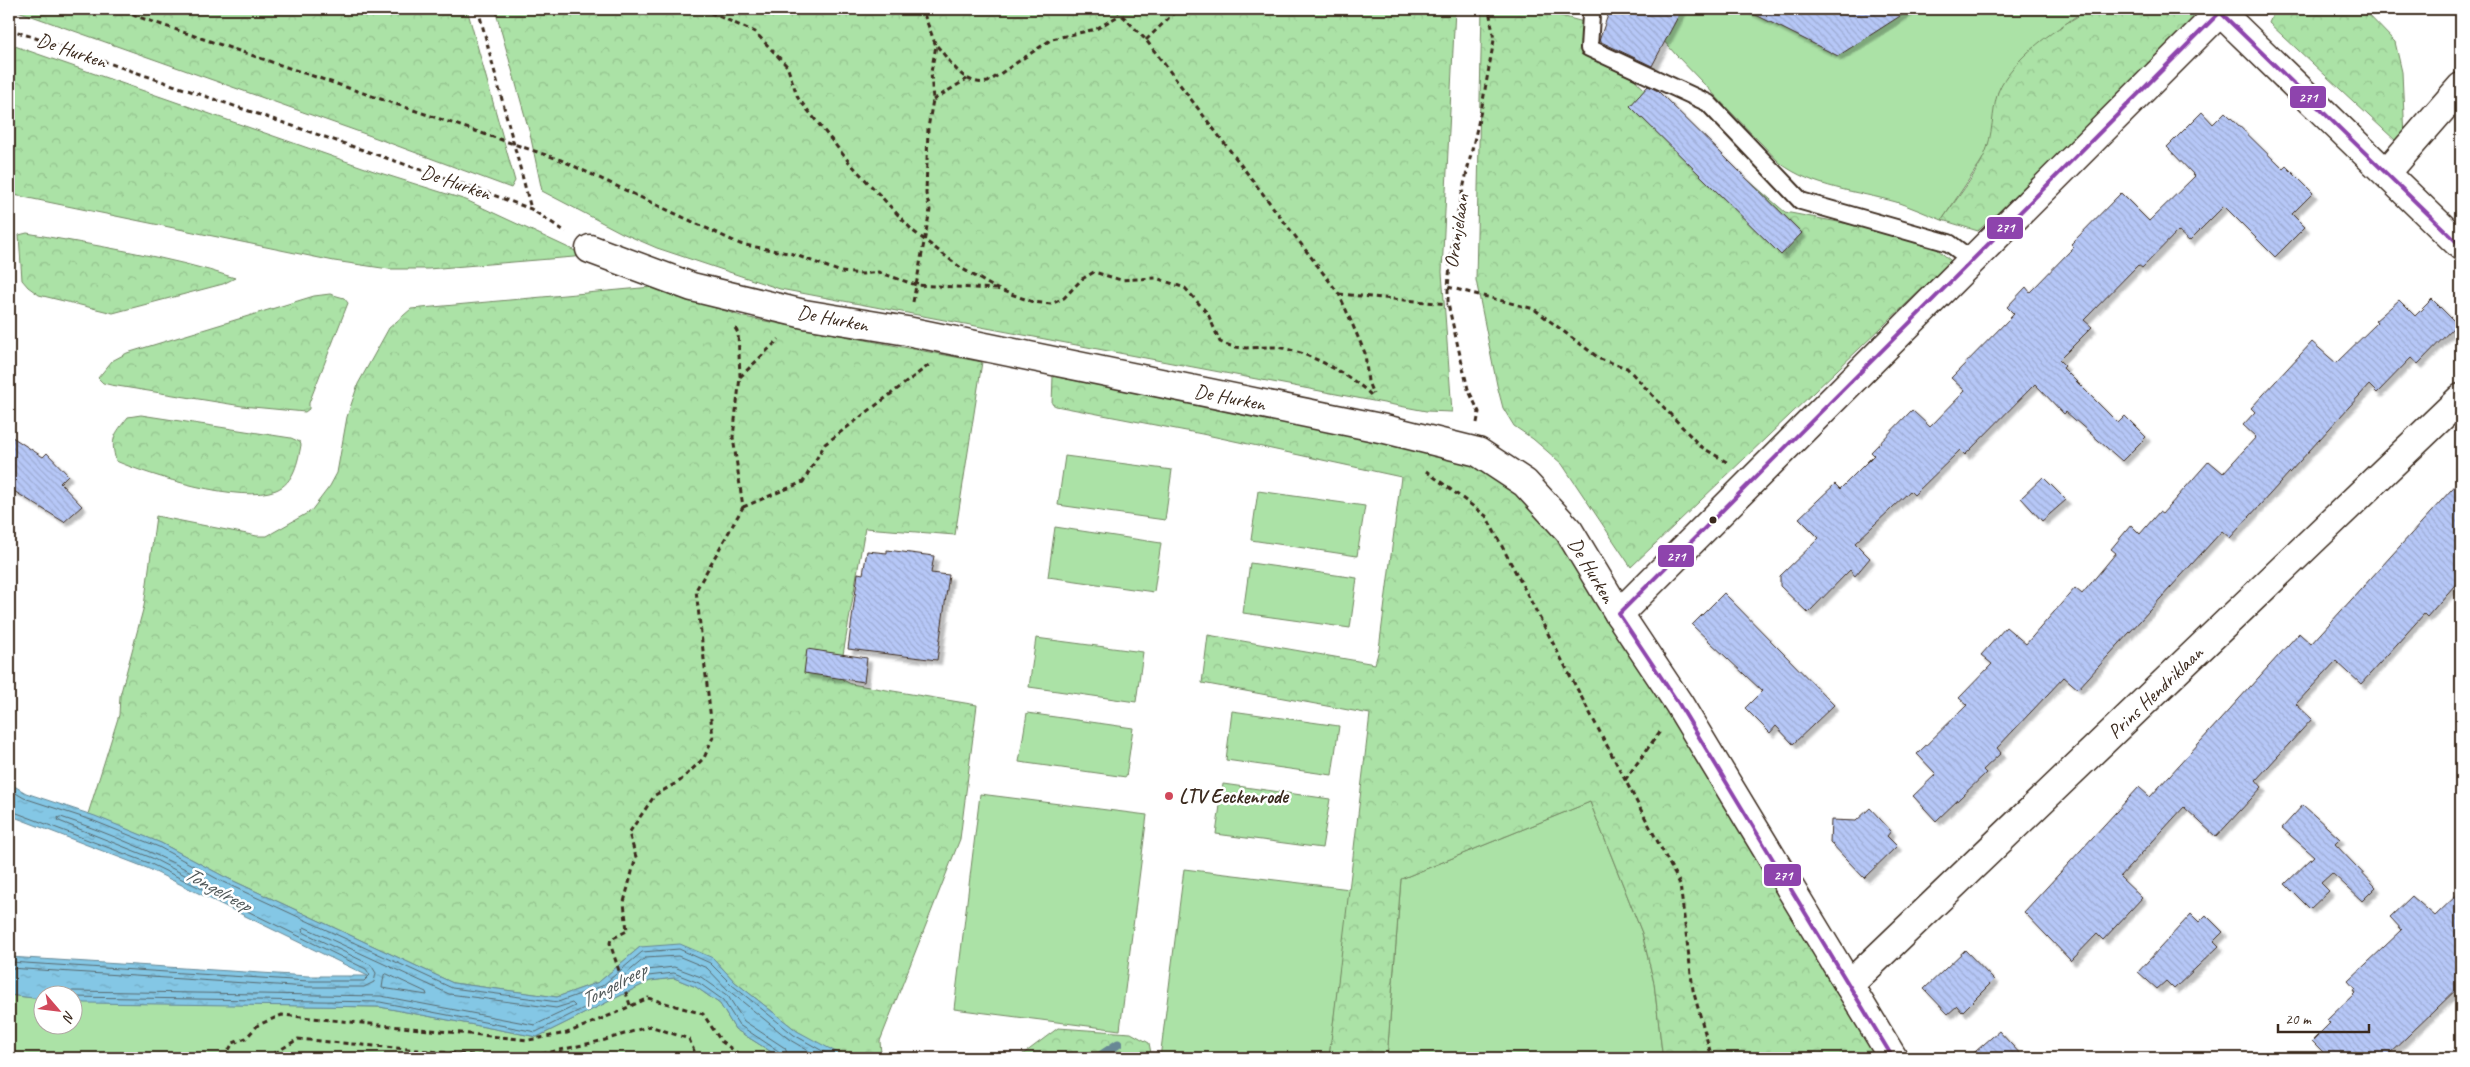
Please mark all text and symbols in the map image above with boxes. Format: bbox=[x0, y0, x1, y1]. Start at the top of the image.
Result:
street label: De Hurken bbox=[34, 27, 111, 74]
line badge: 271 bbox=[2289, 85, 2327, 109]
text: 271 bbox=[2299, 89, 2319, 106]
street label: De Hurken bbox=[418, 159, 495, 206]
street label: Oranjelaan bbox=[1438, 191, 1475, 270]
line badge: 271 bbox=[1986, 216, 2024, 240]
text: 271 bbox=[1996, 219, 2016, 236]
street label: De Hurken bbox=[795, 299, 872, 338]
street label: De Hurken bbox=[1192, 378, 1269, 417]
unlabelled marker bbox=[1708, 515, 1718, 525]
street label: De Hurken bbox=[1562, 533, 1621, 608]
line badge: 271 bbox=[1657, 544, 1695, 568]
text: 271 bbox=[1667, 548, 1687, 565]
street label: Prins Hendriklaan bbox=[2102, 640, 2209, 744]
place label: LTV Eeckenrode bbox=[1179, 784, 1290, 809]
marker: LTV Eeckenrode bbox=[1163, 790, 1175, 802]
water label: Tongelreep bbox=[180, 860, 258, 919]
line badge: 271 bbox=[1763, 863, 1802, 887]
text: 271 bbox=[1774, 867, 1794, 884]
water label: Tongelreep bbox=[575, 955, 653, 1013]
north arrow bbox=[32, 984, 82, 1034]
scale bar bbox=[2278, 1002, 2369, 1034]
text: N bbox=[58, 1008, 79, 1026]
text: 20 m bbox=[2285, 1010, 2312, 1029]

